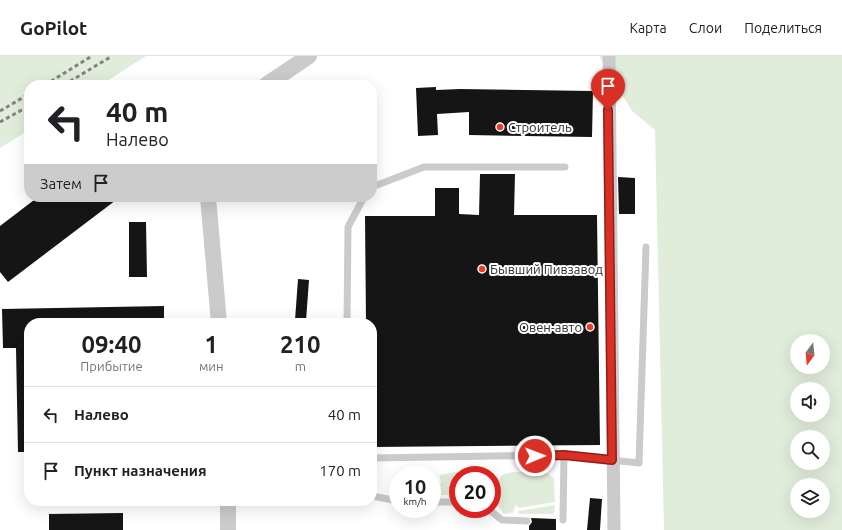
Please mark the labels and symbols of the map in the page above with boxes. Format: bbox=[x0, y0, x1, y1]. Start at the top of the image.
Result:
pin bbox=[591, 69, 625, 110]
place label: Строитель bbox=[508, 120, 572, 134]
marker: Строитель bbox=[495, 122, 505, 132]
place label: Бывший Пивзавод bbox=[490, 262, 603, 276]
marker: Бывший Пивзавод bbox=[477, 264, 487, 274]
place label: Овен-авто bbox=[519, 320, 582, 334]
marker: Овен-авто bbox=[585, 322, 595, 332]
north arrow bbox=[790, 334, 830, 374]
position arrow bbox=[514, 435, 556, 477]
speed limit sign: 20 bbox=[449, 466, 501, 518]

